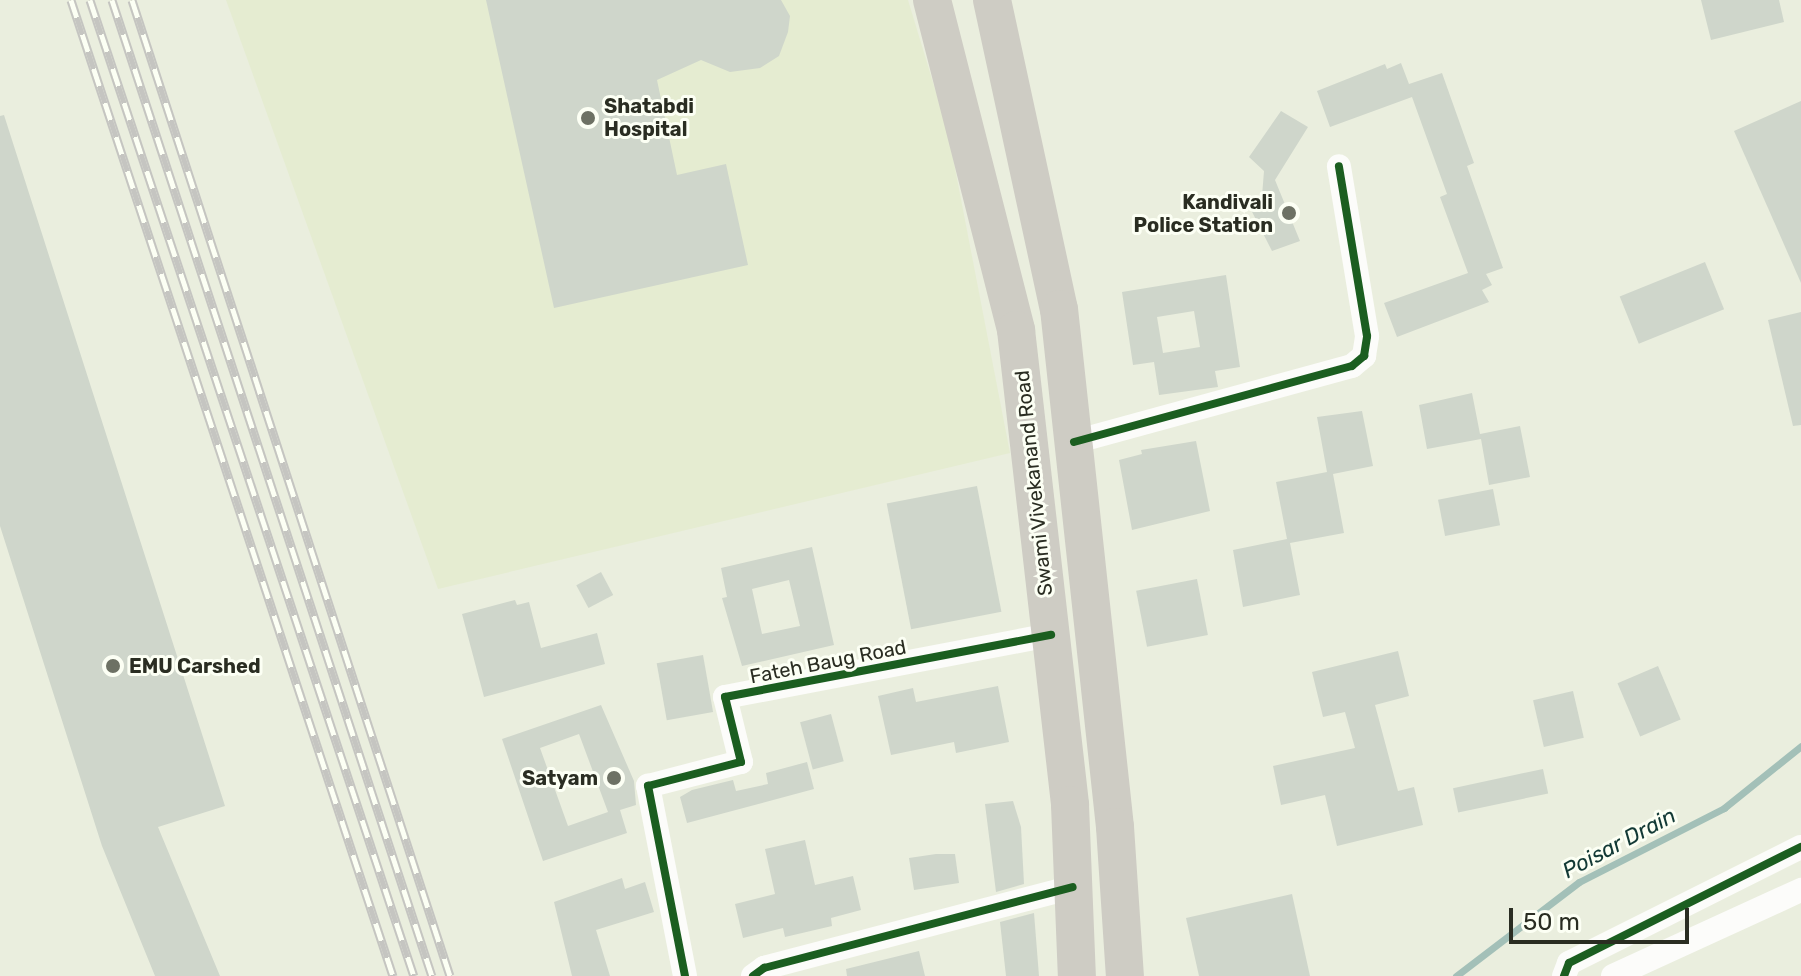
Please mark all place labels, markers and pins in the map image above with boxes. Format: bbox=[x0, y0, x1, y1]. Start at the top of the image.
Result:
place label: Shatabdi Hospital bbox=[604, 94, 694, 141]
marker: Shatabdi Hospital bbox=[579, 109, 597, 127]
place label: Kandivali Police Station bbox=[1134, 190, 1273, 237]
marker: Kandivali Police Station bbox=[1280, 204, 1298, 222]
place label: EMU Carshed bbox=[129, 654, 261, 678]
marker: EMU Carshed bbox=[104, 657, 122, 675]
place label: Satyam bbox=[522, 766, 598, 790]
marker: Satyam bbox=[605, 769, 623, 787]

